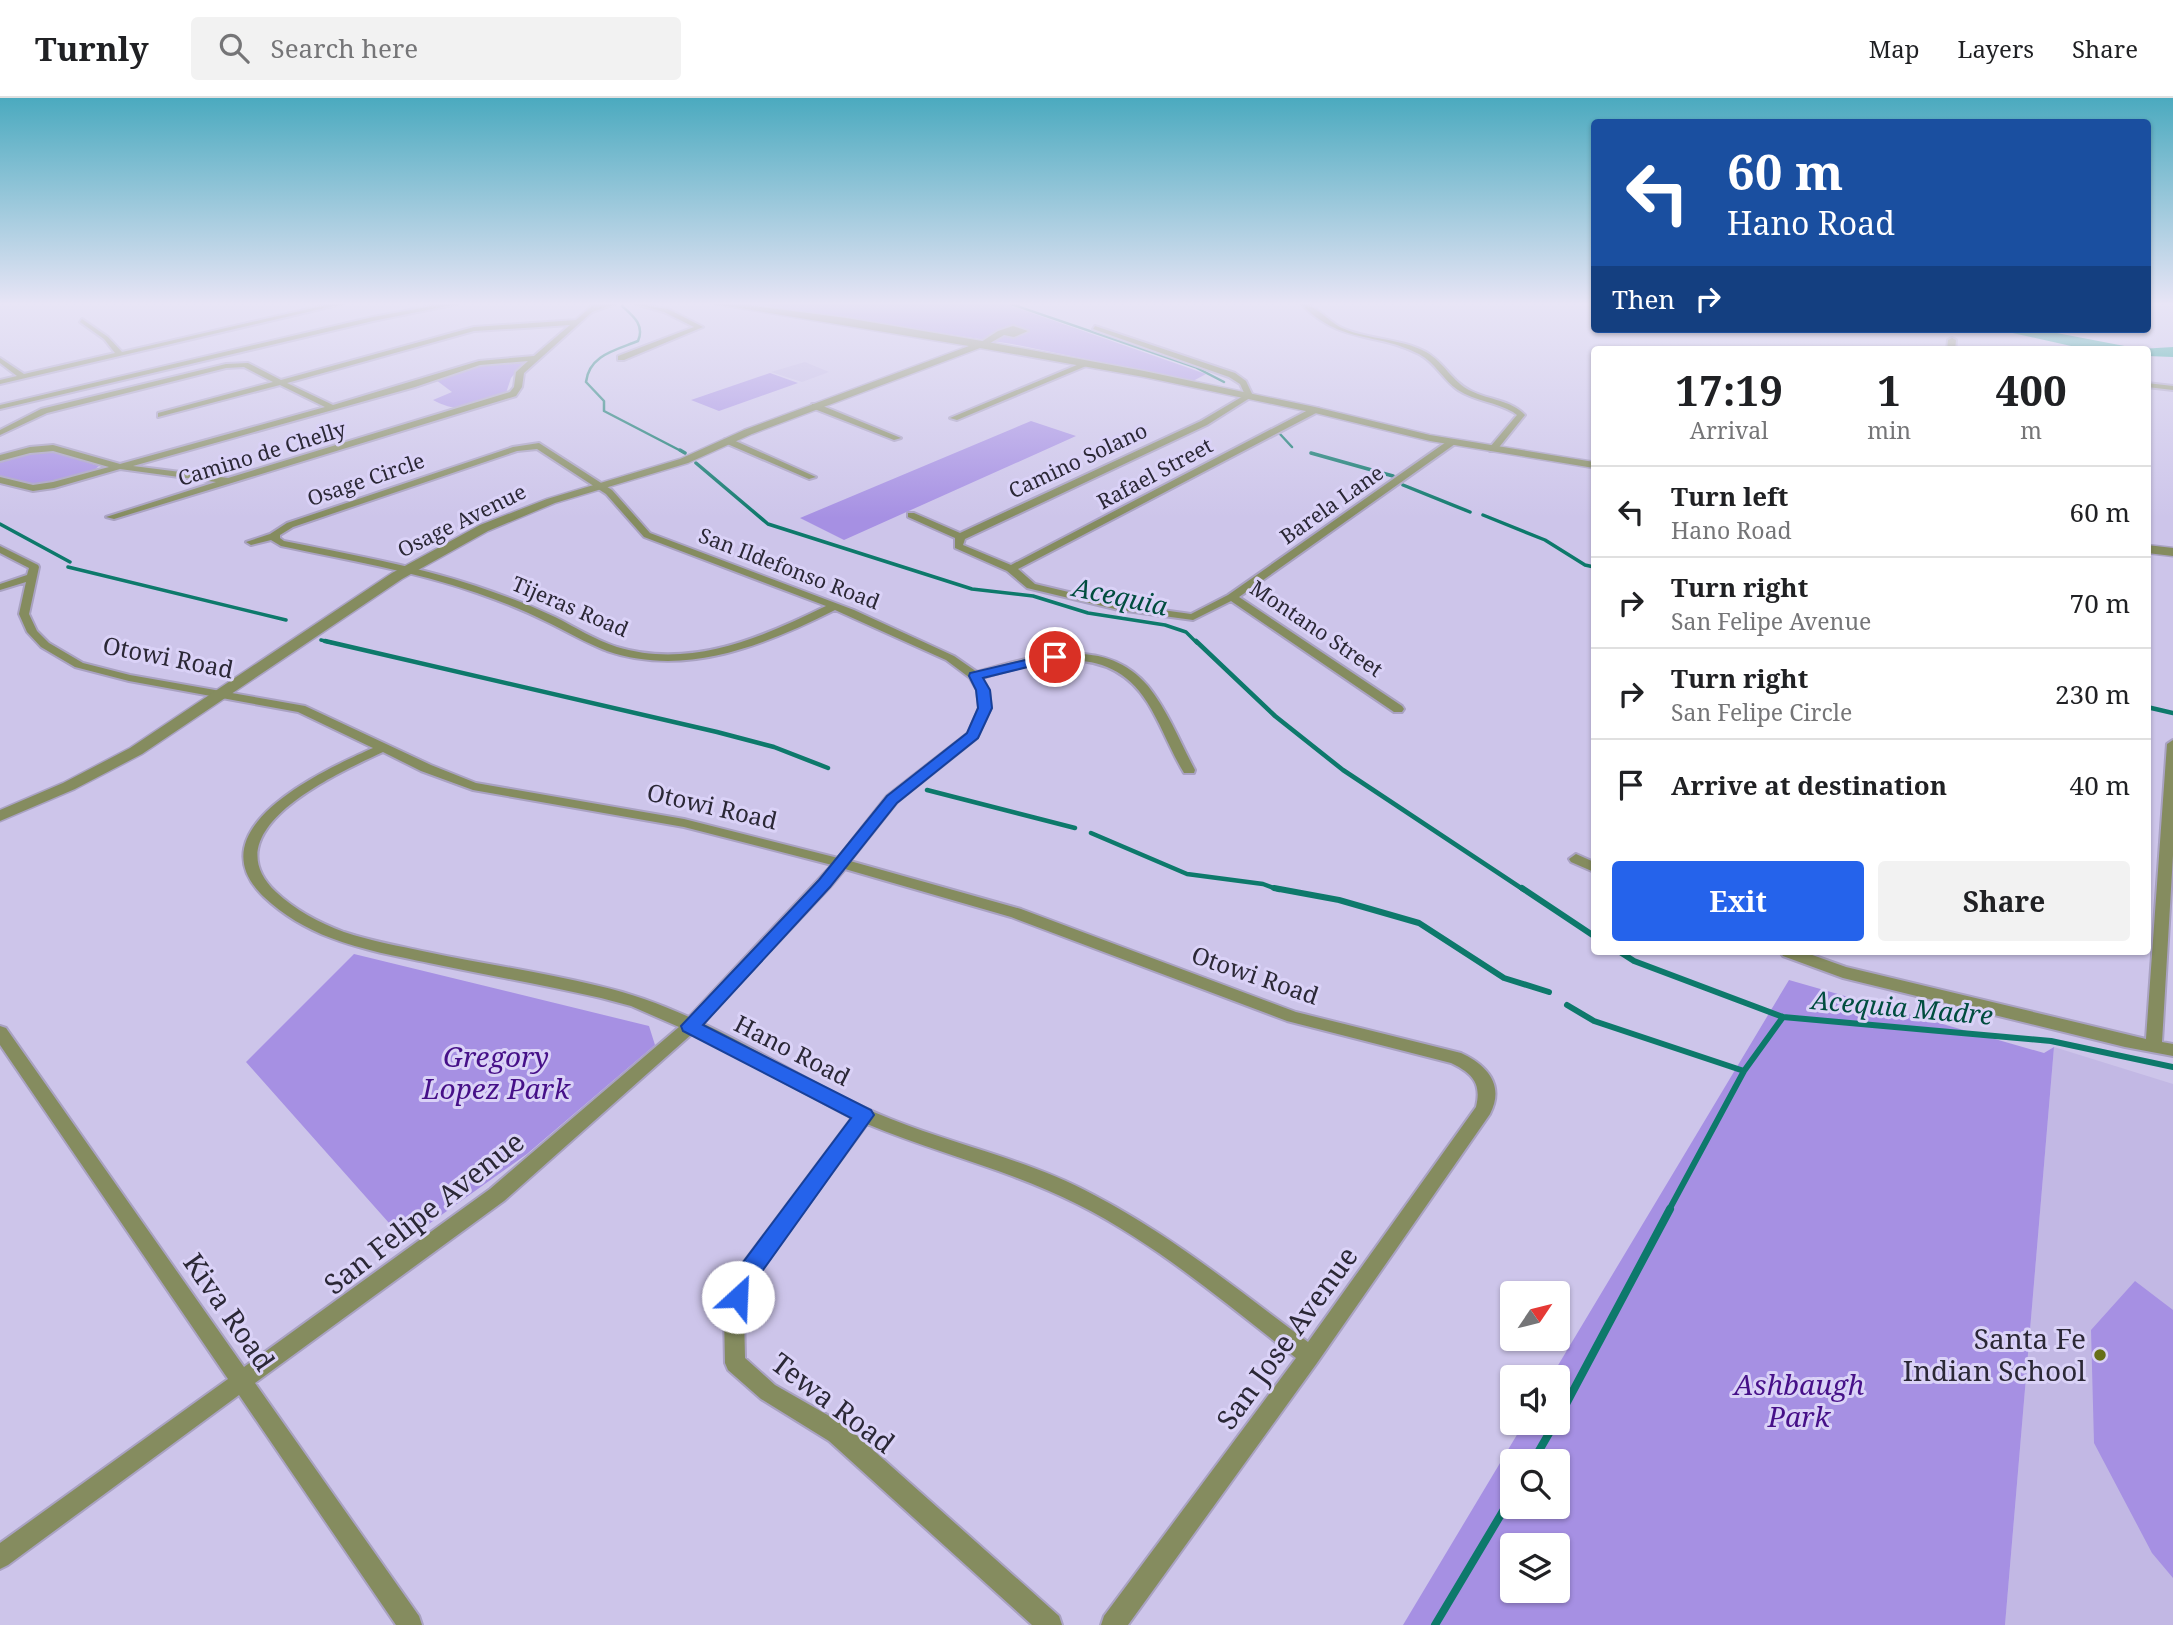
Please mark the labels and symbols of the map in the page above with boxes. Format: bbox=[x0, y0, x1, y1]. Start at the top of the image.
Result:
street label: Camino de Chelly bbox=[174, 414, 349, 492]
street label: Camino Solano bbox=[1004, 416, 1151, 504]
street label: Rafael Street bbox=[1092, 431, 1217, 515]
street label: Osage Circle bbox=[303, 446, 428, 512]
street label: Barela Lane bbox=[1274, 458, 1389, 550]
street label: Osage Avenue bbox=[393, 477, 531, 563]
street label: San Ildefonso Road bbox=[695, 521, 884, 616]
water label: Acequia bbox=[1067, 568, 1171, 624]
street label: Tijeras Road bbox=[508, 569, 633, 643]
street label: Montano Street bbox=[1245, 573, 1388, 683]
pin bbox=[1025, 627, 1085, 687]
street label: Otowi Road bbox=[100, 628, 237, 685]
street label: Otowi Road bbox=[644, 775, 781, 837]
street label: Otowi Road bbox=[1187, 937, 1324, 1012]
water label: Acequia Madre bbox=[1808, 981, 1995, 1033]
street label: Hano Road bbox=[729, 1006, 857, 1093]
park label: Gregory Lopez Park bbox=[421, 1037, 571, 1107]
street label: San Felipe Avenue bbox=[316, 1122, 531, 1302]
street label: San Jose Avenue bbox=[1207, 1238, 1365, 1437]
street label: Kiva Road bbox=[175, 1245, 284, 1378]
position arrow bbox=[701, 1260, 775, 1334]
north arrow bbox=[1500, 1281, 1570, 1351]
place label: Santa Fe Indian School bbox=[1903, 1319, 2086, 1389]
street label: Tewa Road bbox=[764, 1343, 903, 1461]
marker: Santa Fe Indian School bbox=[2092, 1347, 2108, 1363]
park label: Ashbaugh Park bbox=[1732, 1365, 1865, 1435]

